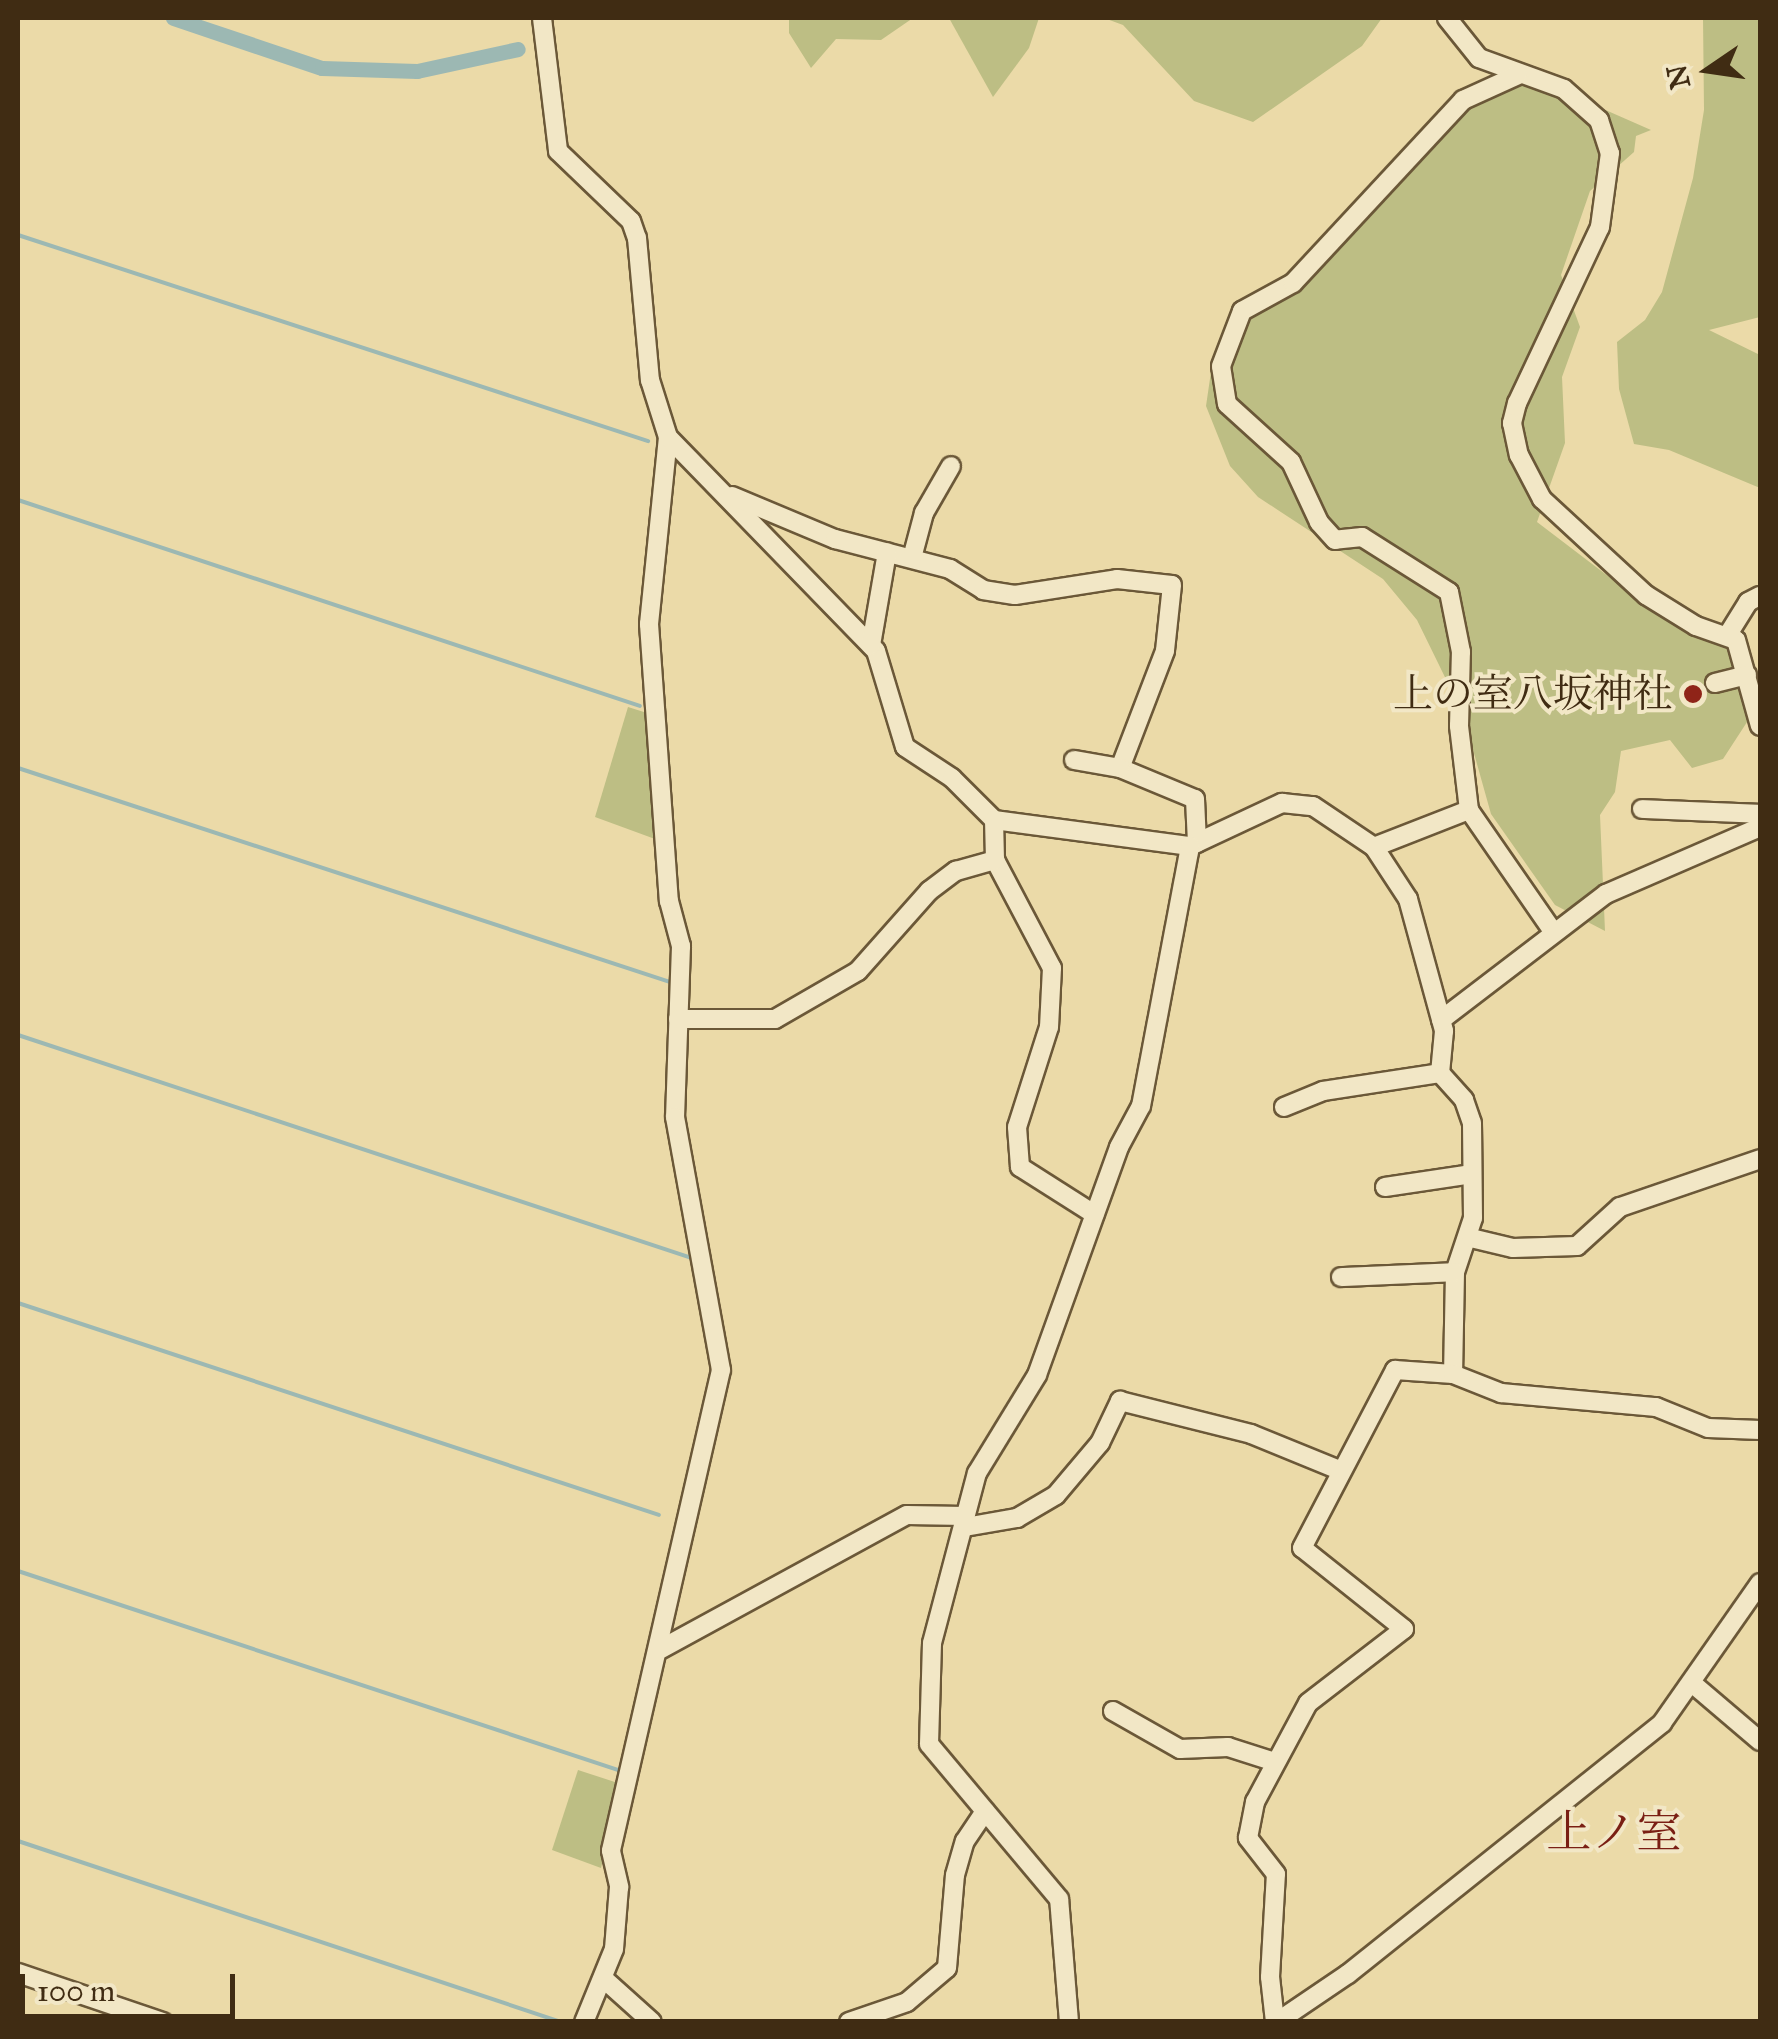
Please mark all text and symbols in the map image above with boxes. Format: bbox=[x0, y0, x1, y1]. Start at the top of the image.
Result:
north arrow bbox=[1658, 20, 1758, 120]
text: N bbox=[1659, 61, 1698, 92]
place label: 上の室八坂神社 bbox=[1393, 670, 1673, 718]
marker: 上の室八坂神社 bbox=[1682, 683, 1704, 705]
district label: 上ノ室 bbox=[1547, 1805, 1681, 1859]
scale bar bbox=[25, 1954, 240, 2016]
text: 100 m bbox=[37, 1973, 115, 2009]

